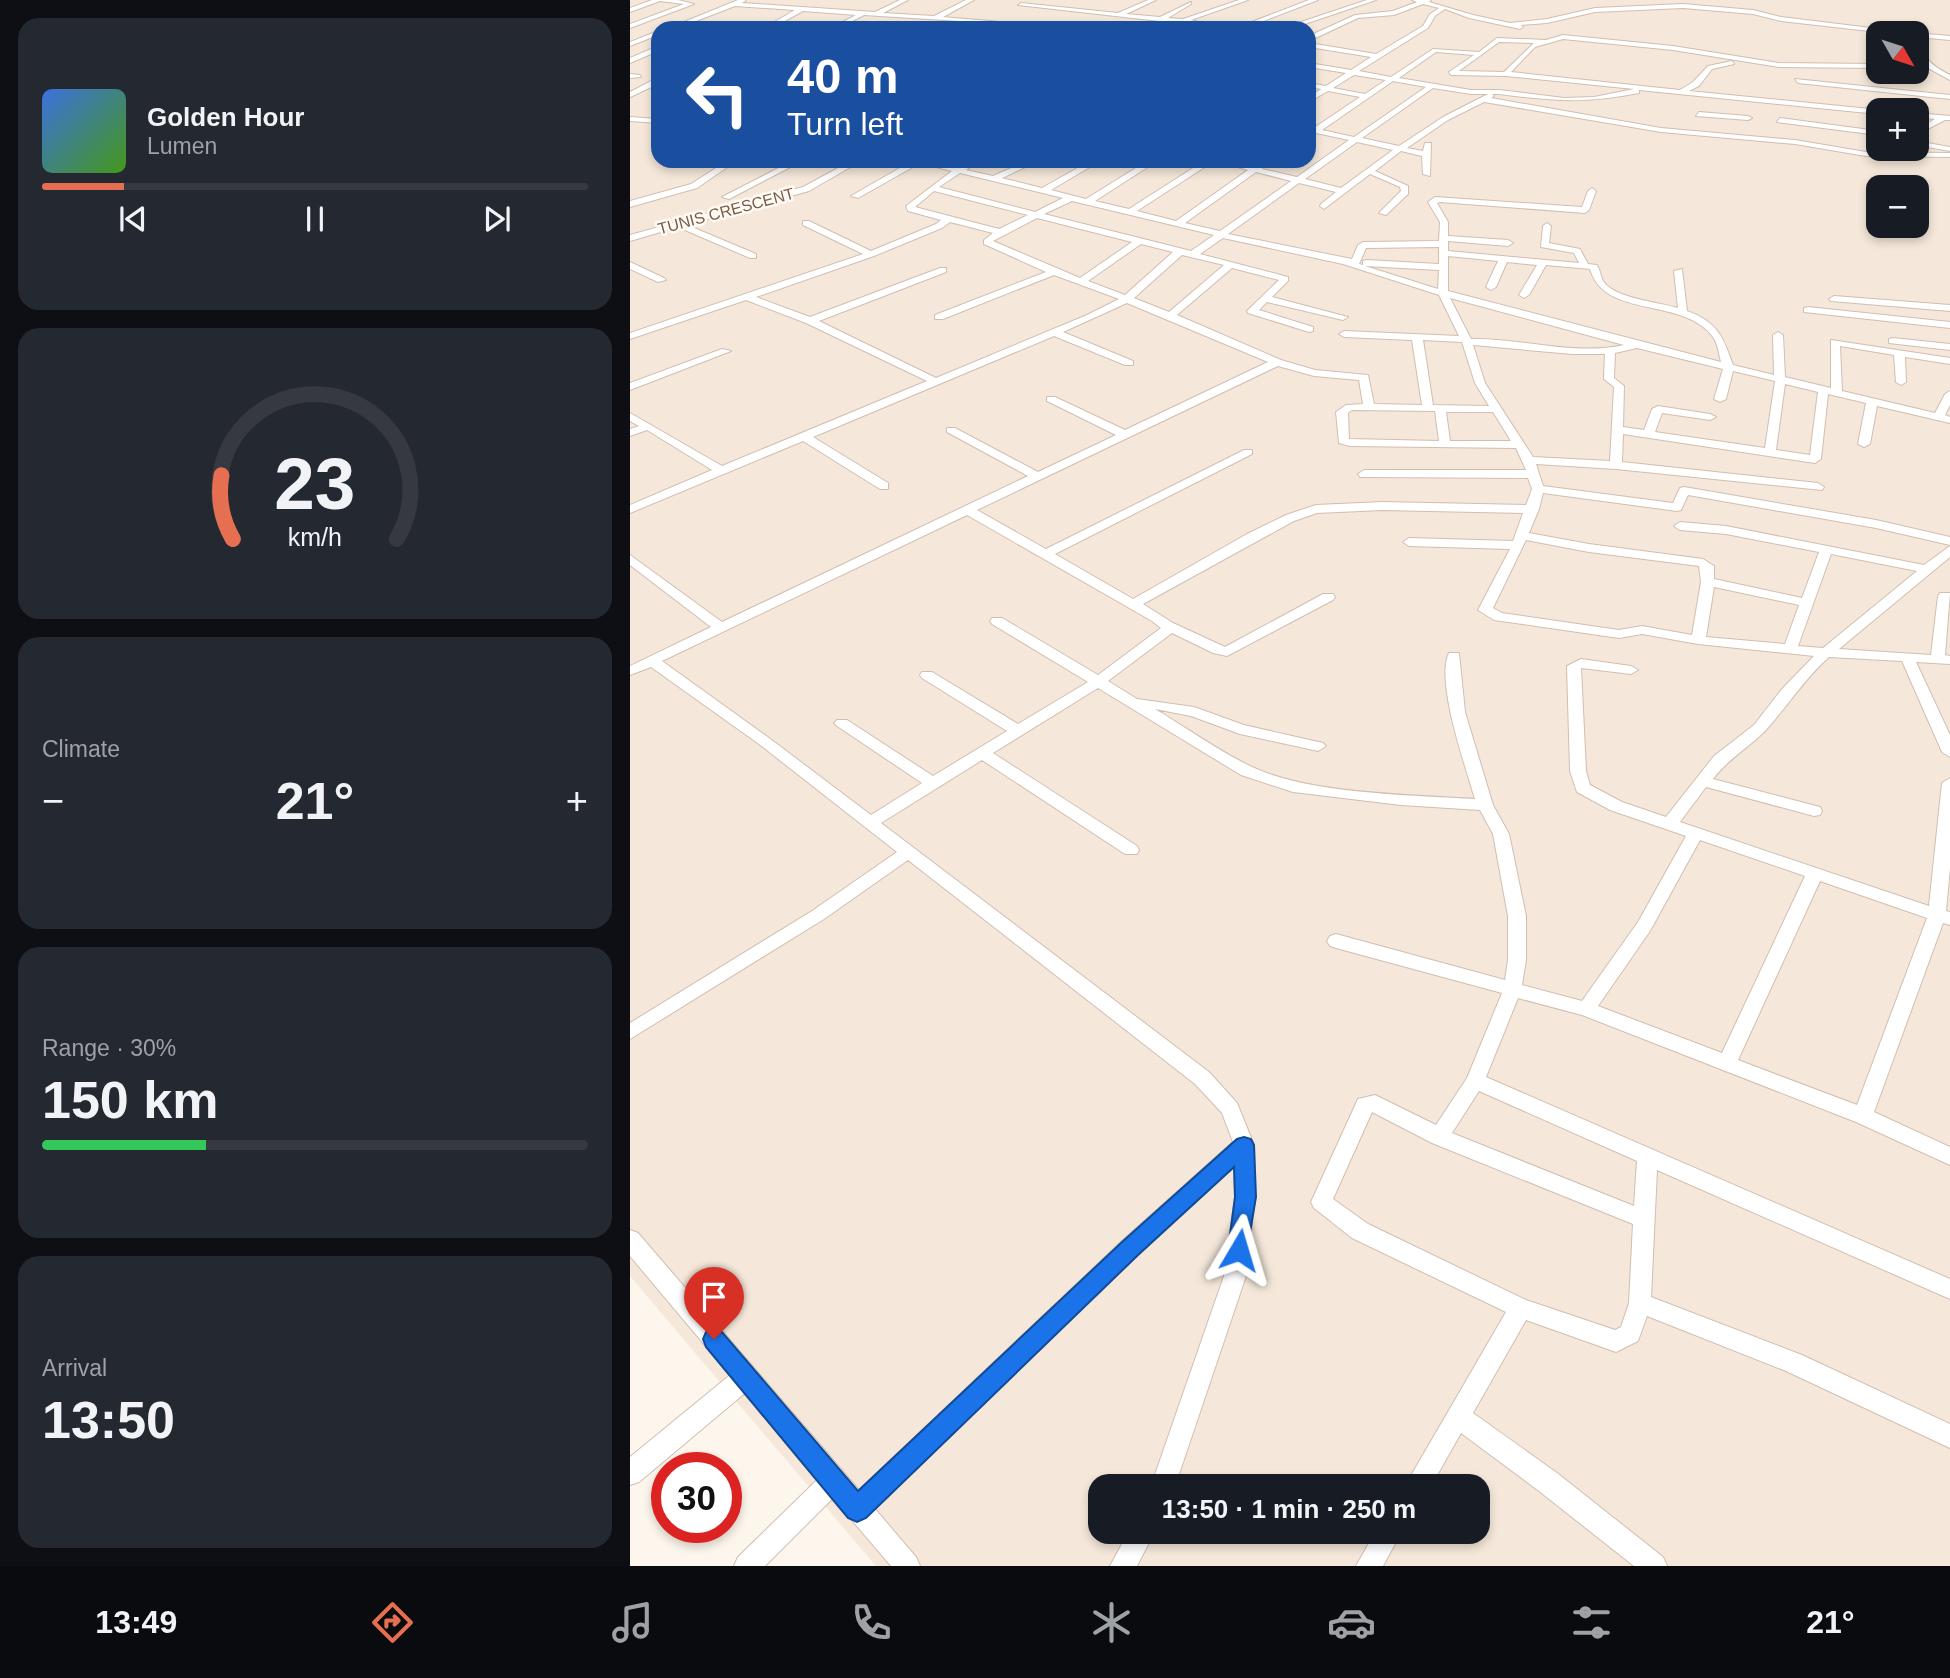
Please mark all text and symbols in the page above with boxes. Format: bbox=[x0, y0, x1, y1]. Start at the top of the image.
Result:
north arrow bbox=[1866, 21, 1928, 84]
map controls bbox=[1866, 21, 1929, 238]
icon: left bbox=[672, 49, 763, 140]
text: 40 m bbox=[787, 49, 899, 103]
button: + bbox=[1866, 98, 1929, 161]
text: Golden Hour bbox=[147, 102, 304, 132]
text: Turn left bbox=[787, 106, 903, 142]
text: Lumen bbox=[147, 133, 217, 159]
button: − bbox=[1866, 175, 1929, 238]
street label: TUNIS CRESCENT bbox=[656, 185, 796, 237]
icon: previous bbox=[114, 200, 152, 238]
icon: pause bbox=[296, 200, 334, 238]
icon: next bbox=[478, 200, 516, 238]
text: 23 bbox=[275, 444, 355, 525]
text: km/h bbox=[288, 523, 342, 551]
text: Climate bbox=[42, 736, 120, 762]
text: 21° bbox=[276, 772, 354, 830]
text: − bbox=[42, 780, 64, 822]
text: + bbox=[566, 780, 588, 822]
text: Range · 30% bbox=[42, 1035, 176, 1061]
text: 150 km bbox=[42, 1071, 218, 1129]
position arrow bbox=[1202, 1213, 1276, 1287]
pin bbox=[684, 1267, 744, 1339]
icon: arrive bbox=[695, 1278, 733, 1316]
text: Arrival bbox=[42, 1355, 107, 1381]
text: 13:50 bbox=[42, 1391, 175, 1449]
speed limit sign: 30 bbox=[651, 1452, 742, 1543]
text: 13:50 · 1 min · 250 m bbox=[1162, 1494, 1416, 1524]
icon: directions bbox=[368, 1598, 417, 1647]
icon: music bbox=[608, 1598, 657, 1647]
icon: phone bbox=[847, 1598, 896, 1647]
icon: climate bbox=[1087, 1598, 1136, 1647]
icon: car bbox=[1327, 1598, 1376, 1647]
icon: filters bbox=[1567, 1598, 1616, 1647]
text: 13:49 bbox=[95, 1604, 177, 1640]
text: 21° bbox=[1806, 1604, 1855, 1640]

